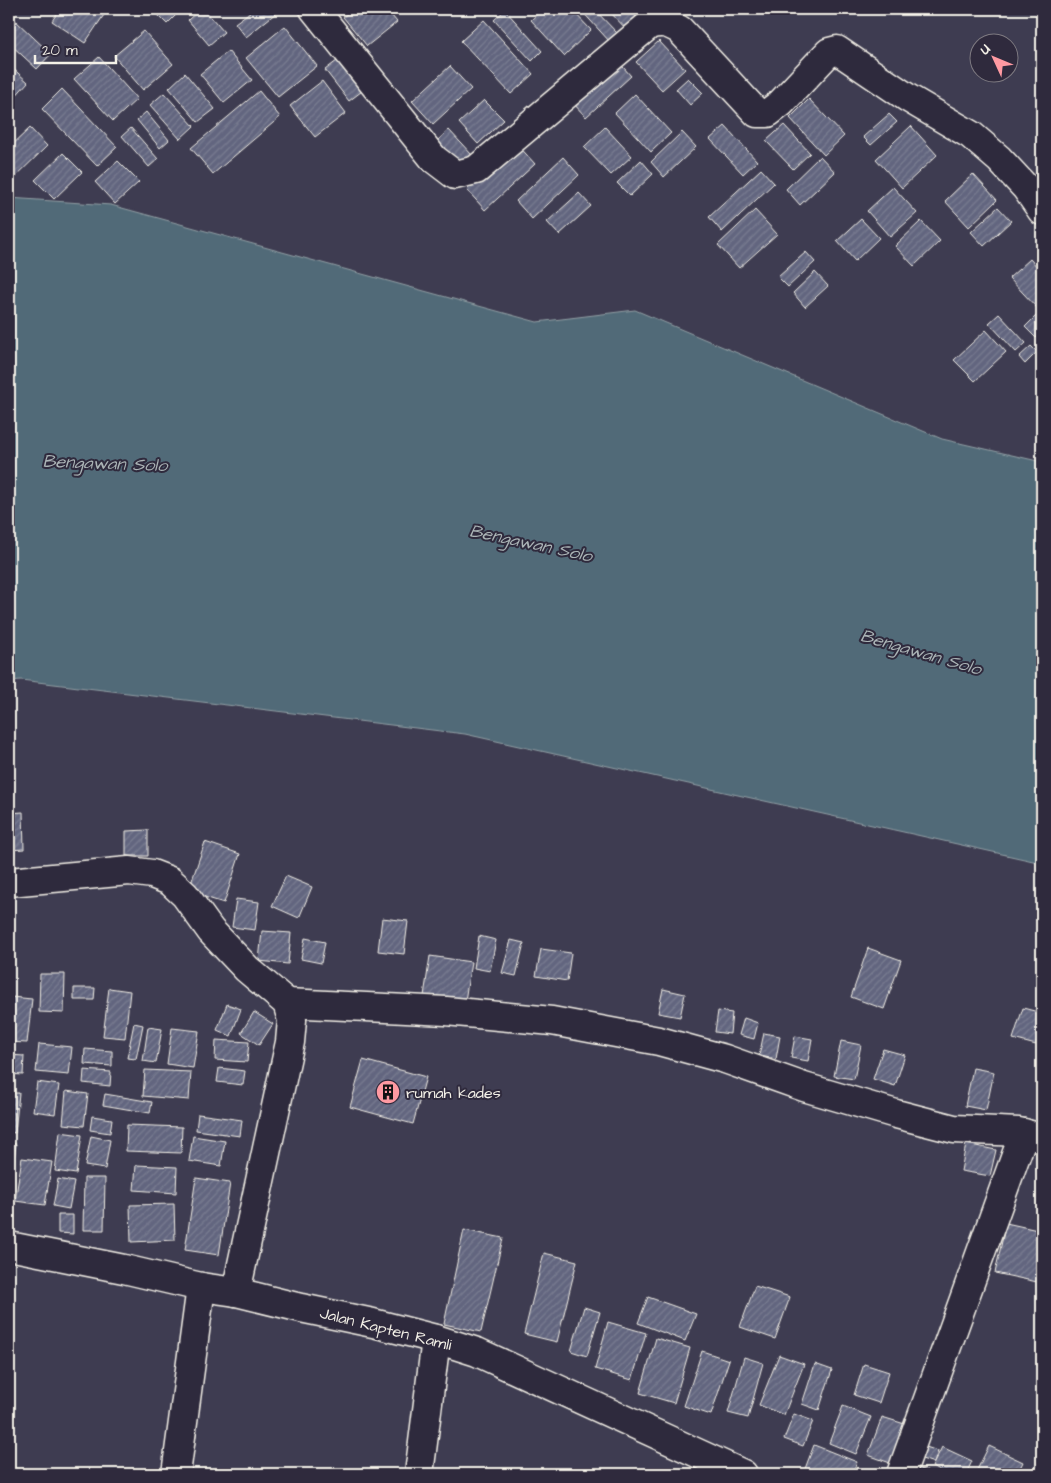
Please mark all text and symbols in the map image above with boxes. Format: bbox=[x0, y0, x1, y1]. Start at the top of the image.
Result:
scale bar bbox=[35, 32, 116, 64]
north arrow bbox=[968, 32, 1018, 82]
text: 20 m bbox=[42, 40, 78, 61]
text: U bbox=[975, 40, 995, 59]
water label: Bengawan Solo bbox=[42, 449, 170, 479]
water label: Bengawan Solo bbox=[467, 518, 596, 570]
water label: Bengawan Solo bbox=[857, 623, 986, 683]
building icon: rumah kades bbox=[375, 1079, 401, 1105]
place label: rumah kades bbox=[406, 1082, 501, 1104]
street label: Jalan Kapten Ramli bbox=[318, 1302, 454, 1356]

